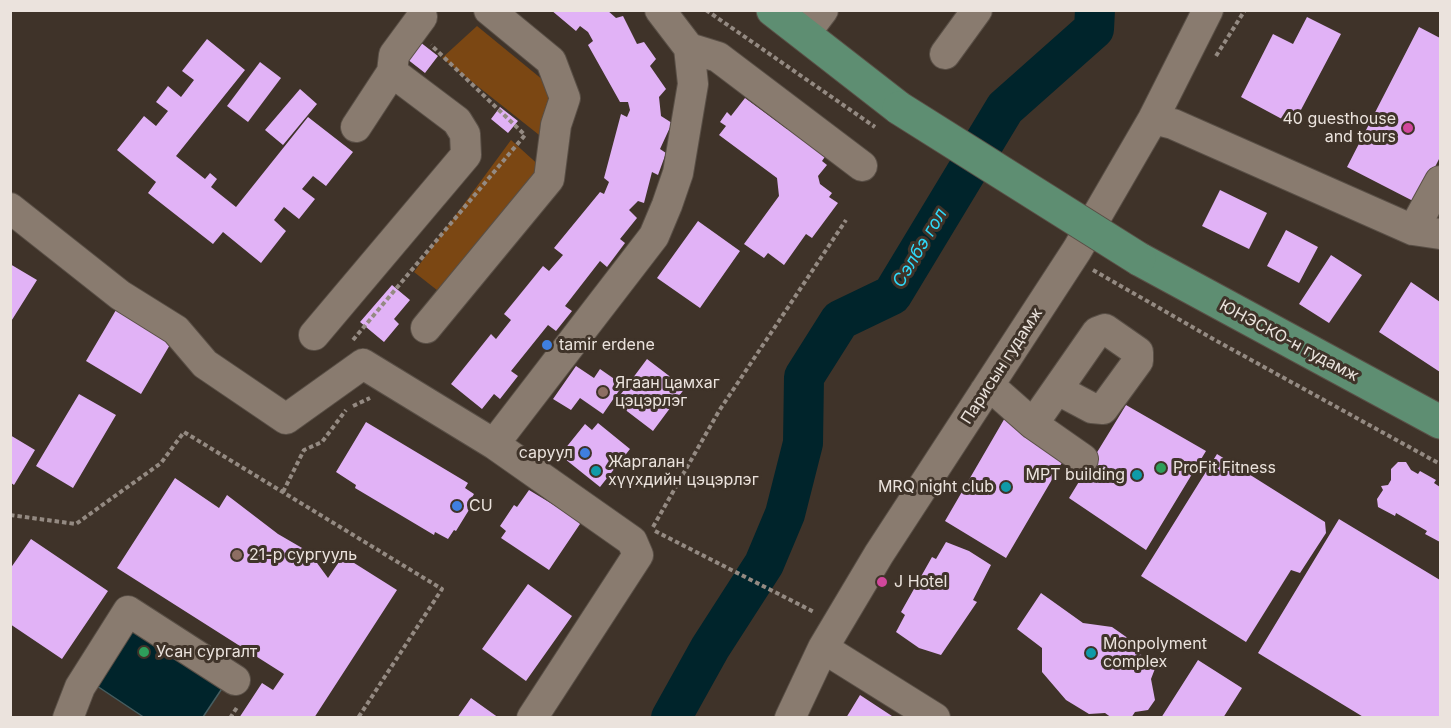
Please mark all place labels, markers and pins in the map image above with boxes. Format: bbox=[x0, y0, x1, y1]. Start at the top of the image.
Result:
place label: 40 guesthouse and tours bbox=[1282, 109, 1396, 147]
marker: 40 guesthouse and tours bbox=[1401, 121, 1415, 135]
place label: tamir erdene bbox=[559, 335, 655, 355]
marker: tamir erdene bbox=[540, 338, 554, 352]
place label: Ягаан цамхаг цэцэрлэг bbox=[615, 373, 720, 411]
marker: Ягаан цамхаг цэцэрлэг bbox=[596, 385, 610, 399]
place label: саруул bbox=[519, 443, 573, 463]
marker: саруул bbox=[578, 446, 592, 460]
place label: Жаргалан хүүхдийн цэцэрлэг bbox=[608, 452, 759, 490]
place label: ProFit Fitness bbox=[1173, 458, 1276, 478]
marker: ProFit Fitness bbox=[1154, 461, 1168, 475]
marker: Жаргалан хүүхдийн цэцэрлэг bbox=[589, 464, 603, 478]
place label: MPT building bbox=[1026, 465, 1125, 485]
marker: MPT building bbox=[1130, 468, 1144, 482]
place label: MRQ night club bbox=[878, 477, 994, 497]
marker: MRQ night club bbox=[999, 480, 1013, 494]
place label: CU bbox=[469, 496, 493, 516]
marker: CU bbox=[450, 499, 464, 513]
place label: 21-р сургууль bbox=[249, 545, 357, 565]
marker: 21-р сургууль bbox=[230, 548, 244, 562]
place label: J Hotel bbox=[894, 572, 947, 592]
marker: J Hotel bbox=[875, 575, 889, 589]
place label: Monpolyment complex bbox=[1103, 634, 1207, 672]
place label: Усан сургалт bbox=[156, 642, 257, 662]
marker: Усан сургалт bbox=[137, 645, 151, 659]
marker: Monpolyment complex bbox=[1084, 646, 1098, 660]

